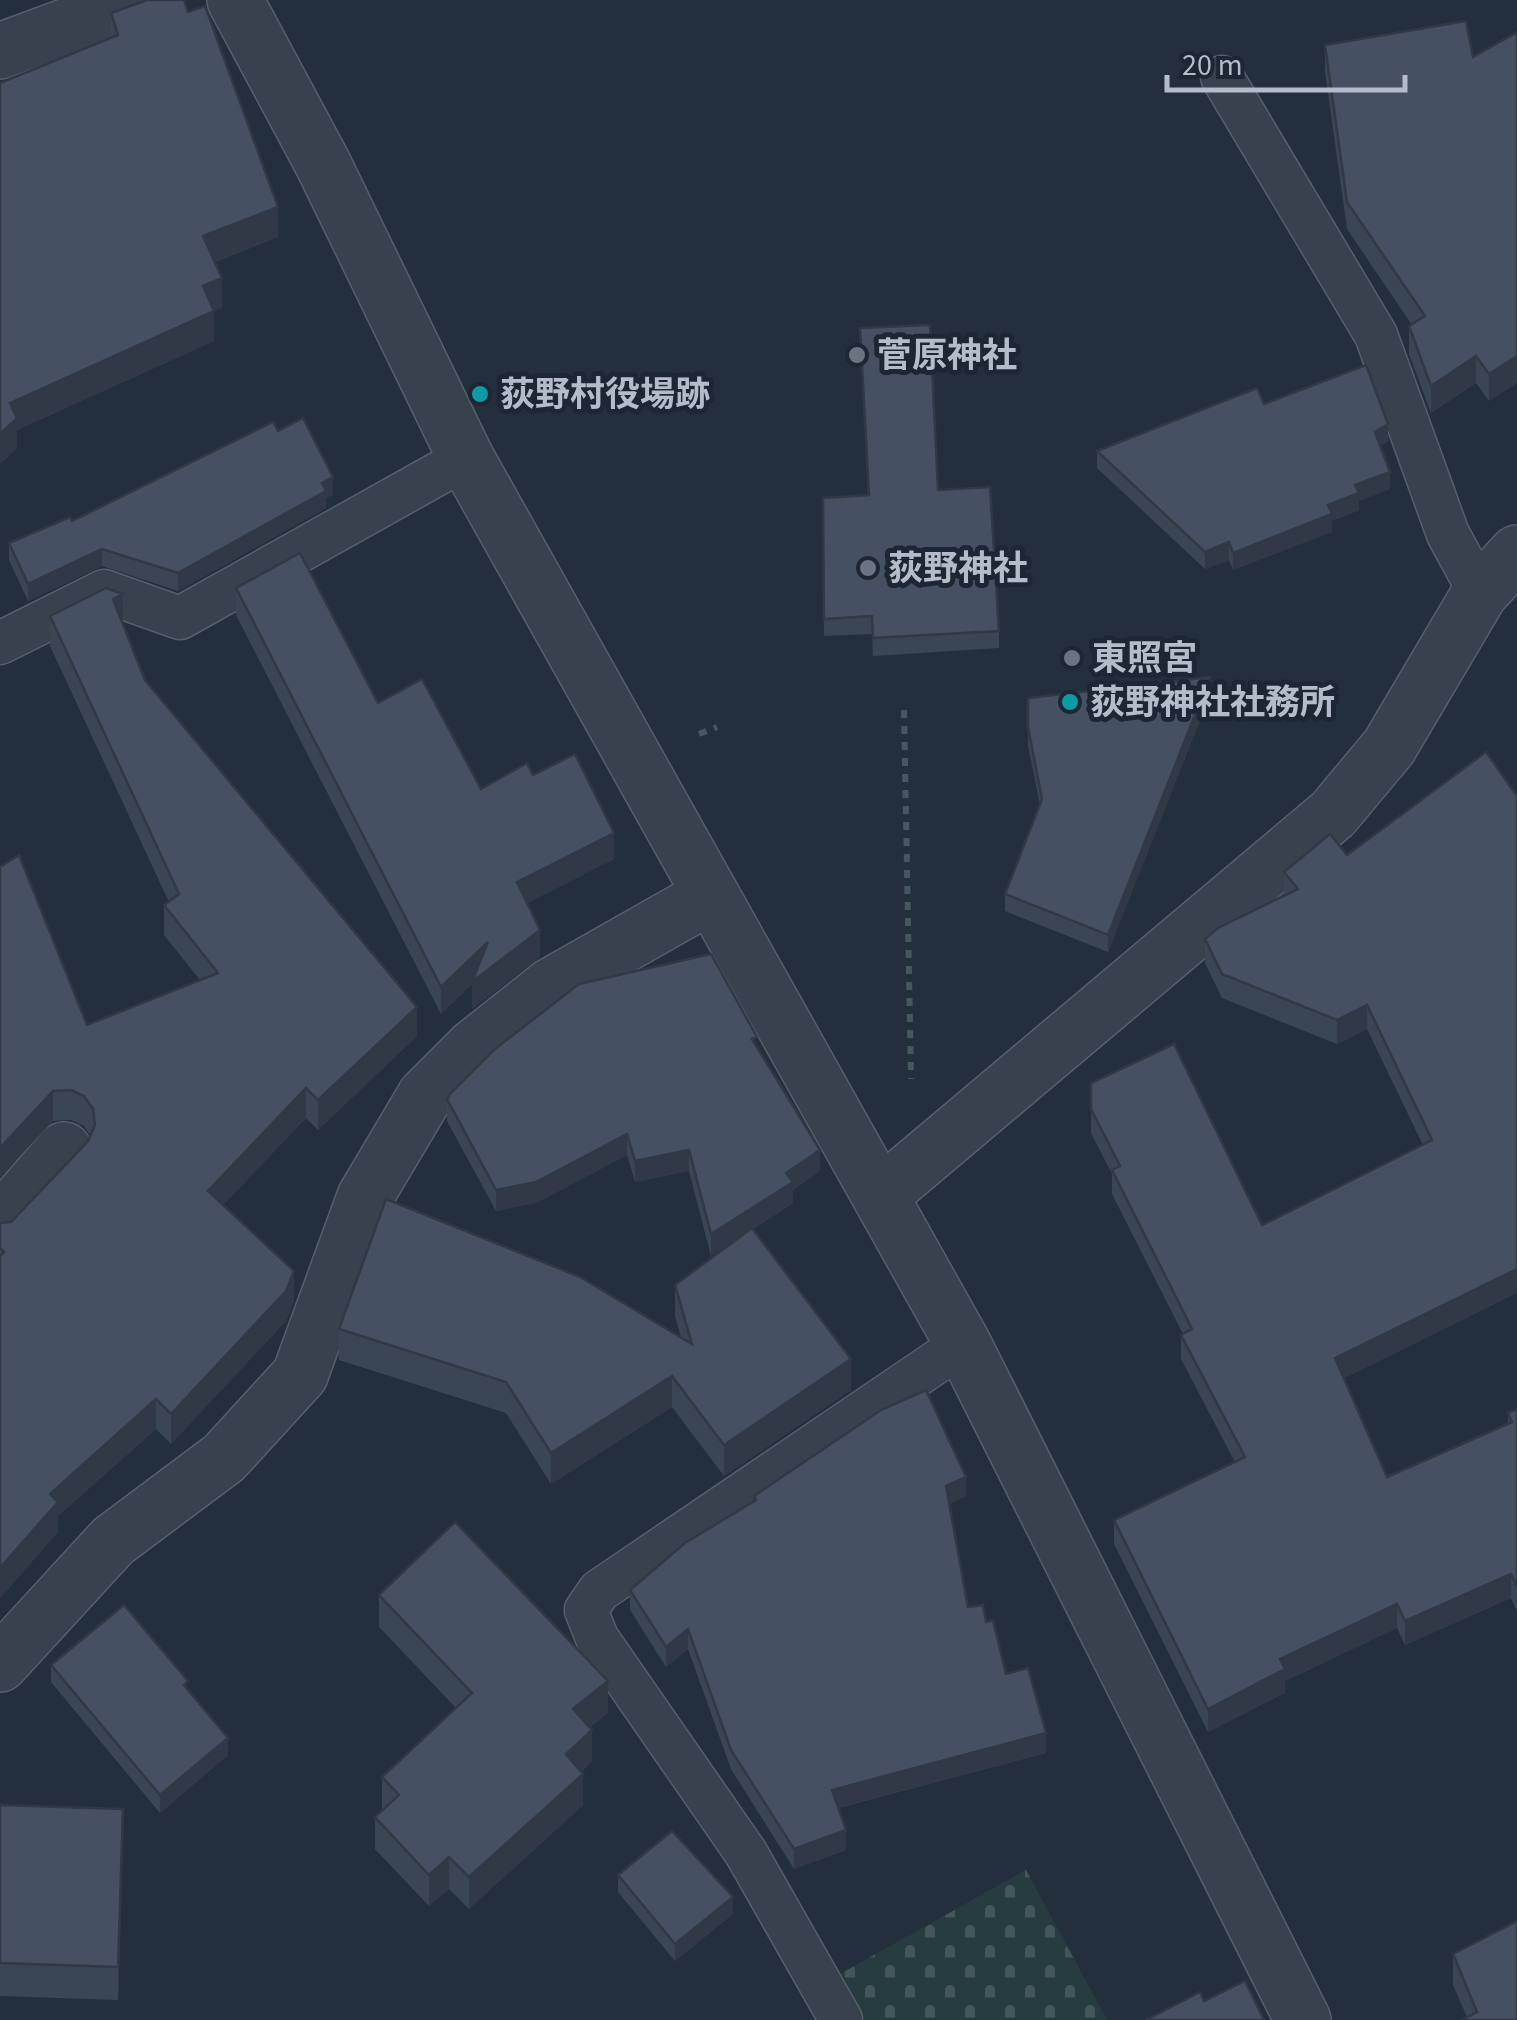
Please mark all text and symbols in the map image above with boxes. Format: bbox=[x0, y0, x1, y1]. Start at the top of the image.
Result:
scale bar bbox=[1167, 30, 1404, 92]
text: 20 m bbox=[1182, 44, 1243, 87]
place label: 菅原神社 bbox=[877, 331, 1017, 381]
marker: 菅原神社 bbox=[846, 344, 868, 366]
place label: 荻野村役場跡 bbox=[500, 370, 710, 420]
marker: 荻野村役場跡 bbox=[469, 383, 491, 405]
place label: 荻野神社 bbox=[888, 544, 1028, 594]
marker: 荻野神社 bbox=[857, 557, 879, 579]
place label: 東照宮 bbox=[1092, 634, 1197, 684]
marker: 東照宮 bbox=[1061, 647, 1083, 669]
place label: 荻野神社社務所 bbox=[1090, 678, 1335, 728]
marker: 荻野神社社務所 bbox=[1059, 691, 1081, 713]

